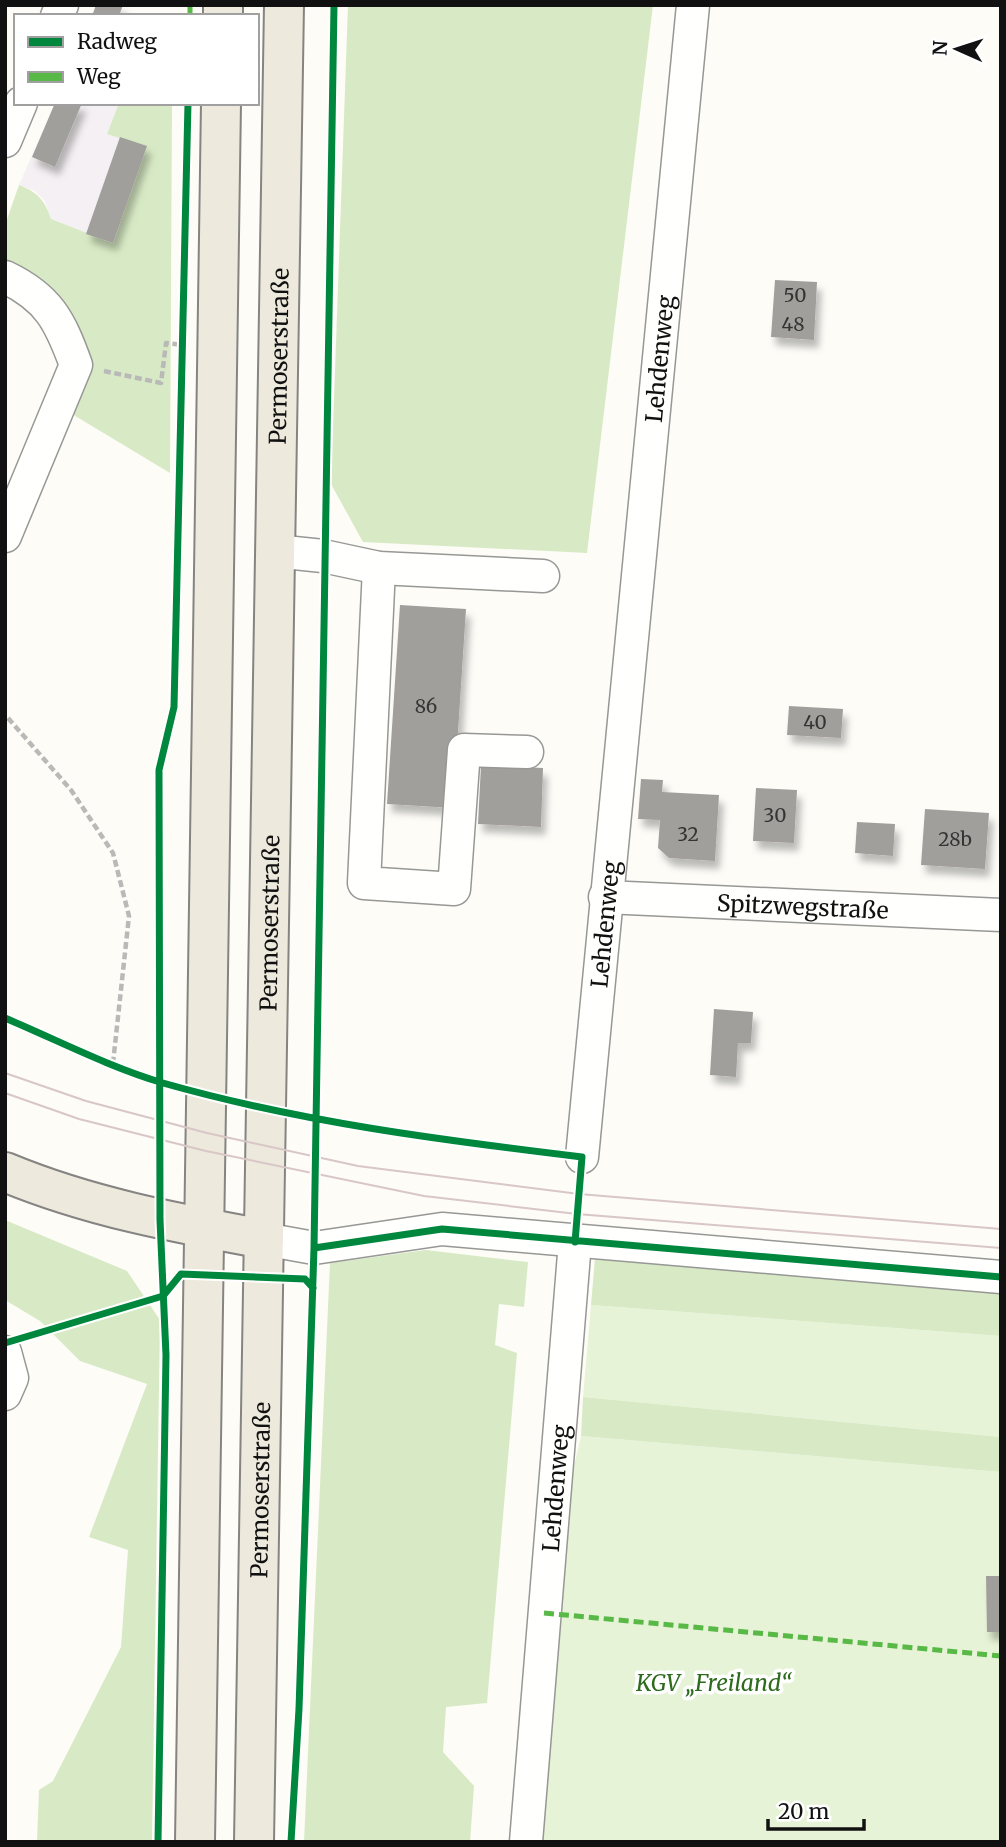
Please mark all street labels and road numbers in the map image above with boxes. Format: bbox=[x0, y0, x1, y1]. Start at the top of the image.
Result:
street label: Permoserstraße bbox=[262, 268, 294, 445]
street label: Lehdenweg bbox=[638, 294, 679, 424]
street label: Permoserstraße bbox=[253, 835, 285, 1012]
street label: Lehdenweg bbox=[584, 859, 625, 989]
street label: Spitzwegstraße bbox=[716, 888, 889, 924]
street label: Permoserstraße bbox=[244, 1402, 276, 1579]
street label: Lehdenweg bbox=[535, 1423, 575, 1553]

